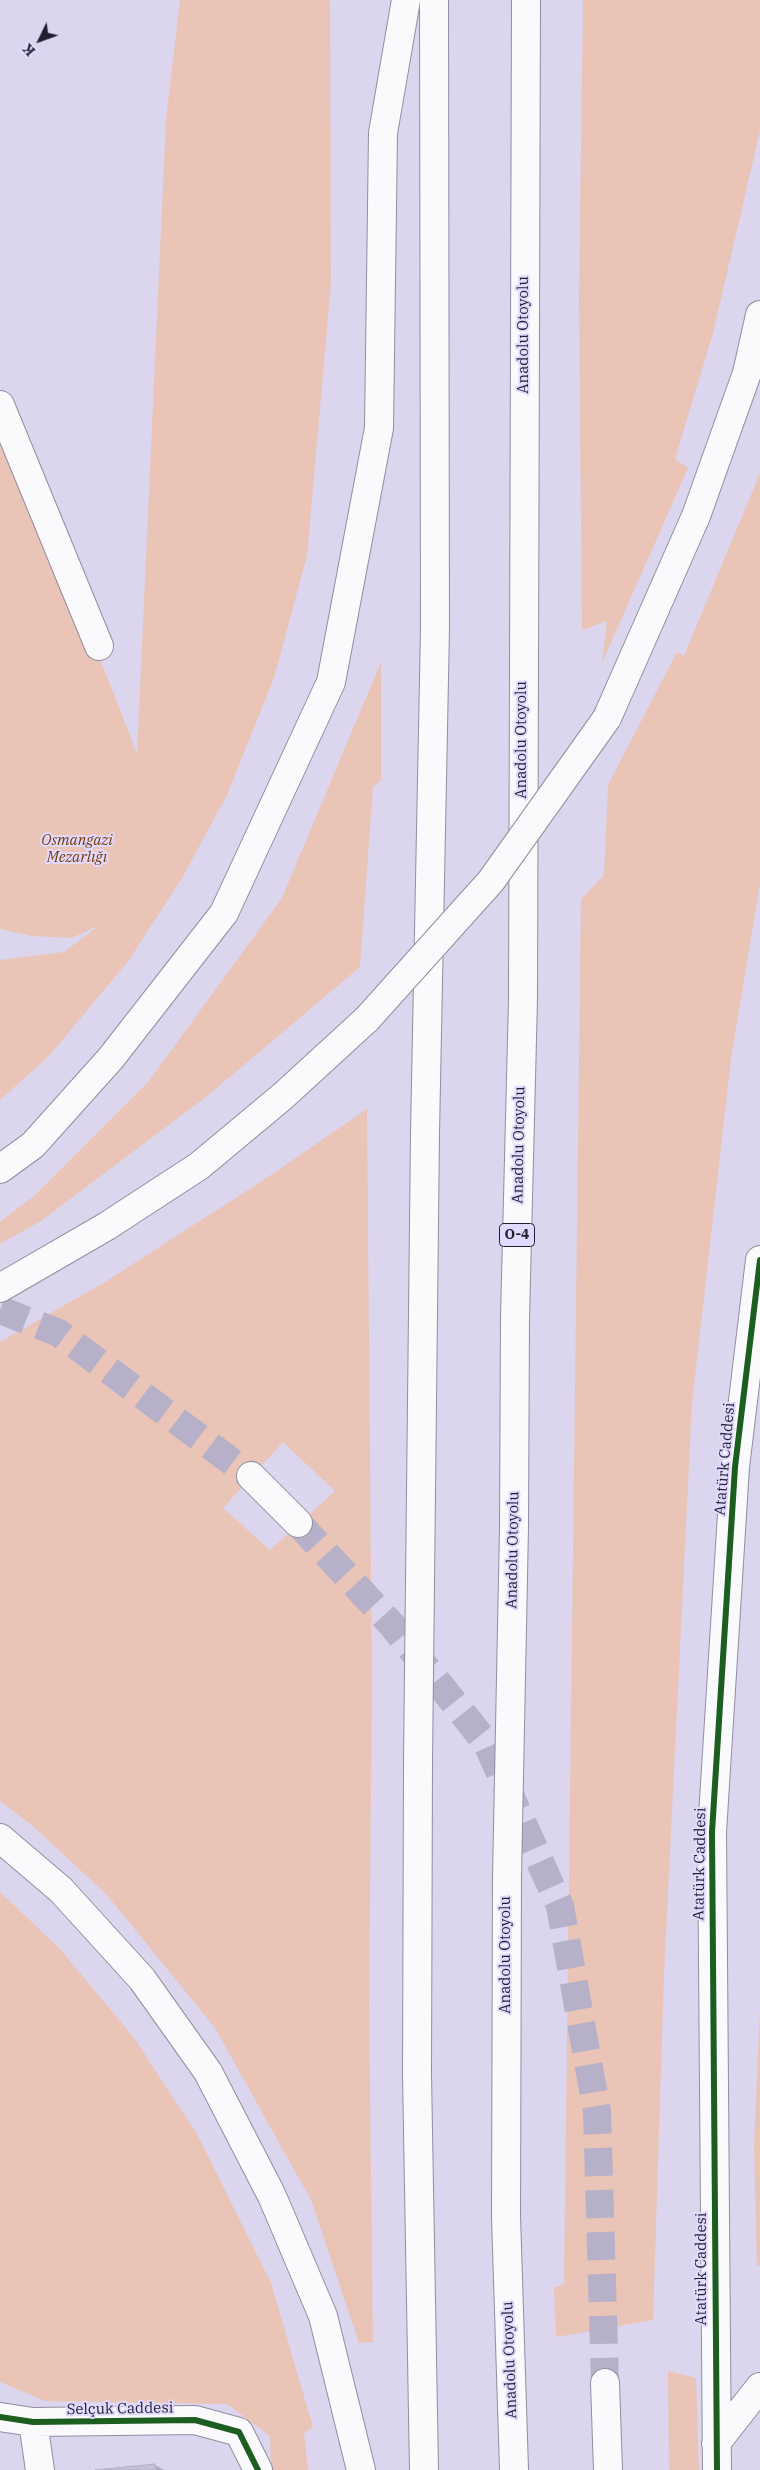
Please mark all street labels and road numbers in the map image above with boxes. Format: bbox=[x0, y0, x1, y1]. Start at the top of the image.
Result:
street label: Anadolu Otoyolu bbox=[515, 276, 533, 394]
street label: Anadolu Otoyolu bbox=[513, 681, 531, 799]
street label: Anadolu Otoyolu bbox=[509, 1086, 529, 1204]
road number: O-4 bbox=[500, 1224, 534, 1246]
street label: Atatürk Caddesi bbox=[711, 1402, 739, 1516]
street label: Anadolu Otoyolu bbox=[503, 1491, 523, 1609]
street label: Atatürk Caddesi bbox=[690, 1807, 710, 1921]
street label: Anadolu Otoyolu bbox=[497, 1896, 515, 2014]
street label: Atatürk Caddesi bbox=[693, 2213, 711, 2325]
street label: Anadolu Otoyolu bbox=[499, 2301, 521, 2419]
street label: Selçuk Caddesi bbox=[66, 2399, 174, 2419]

